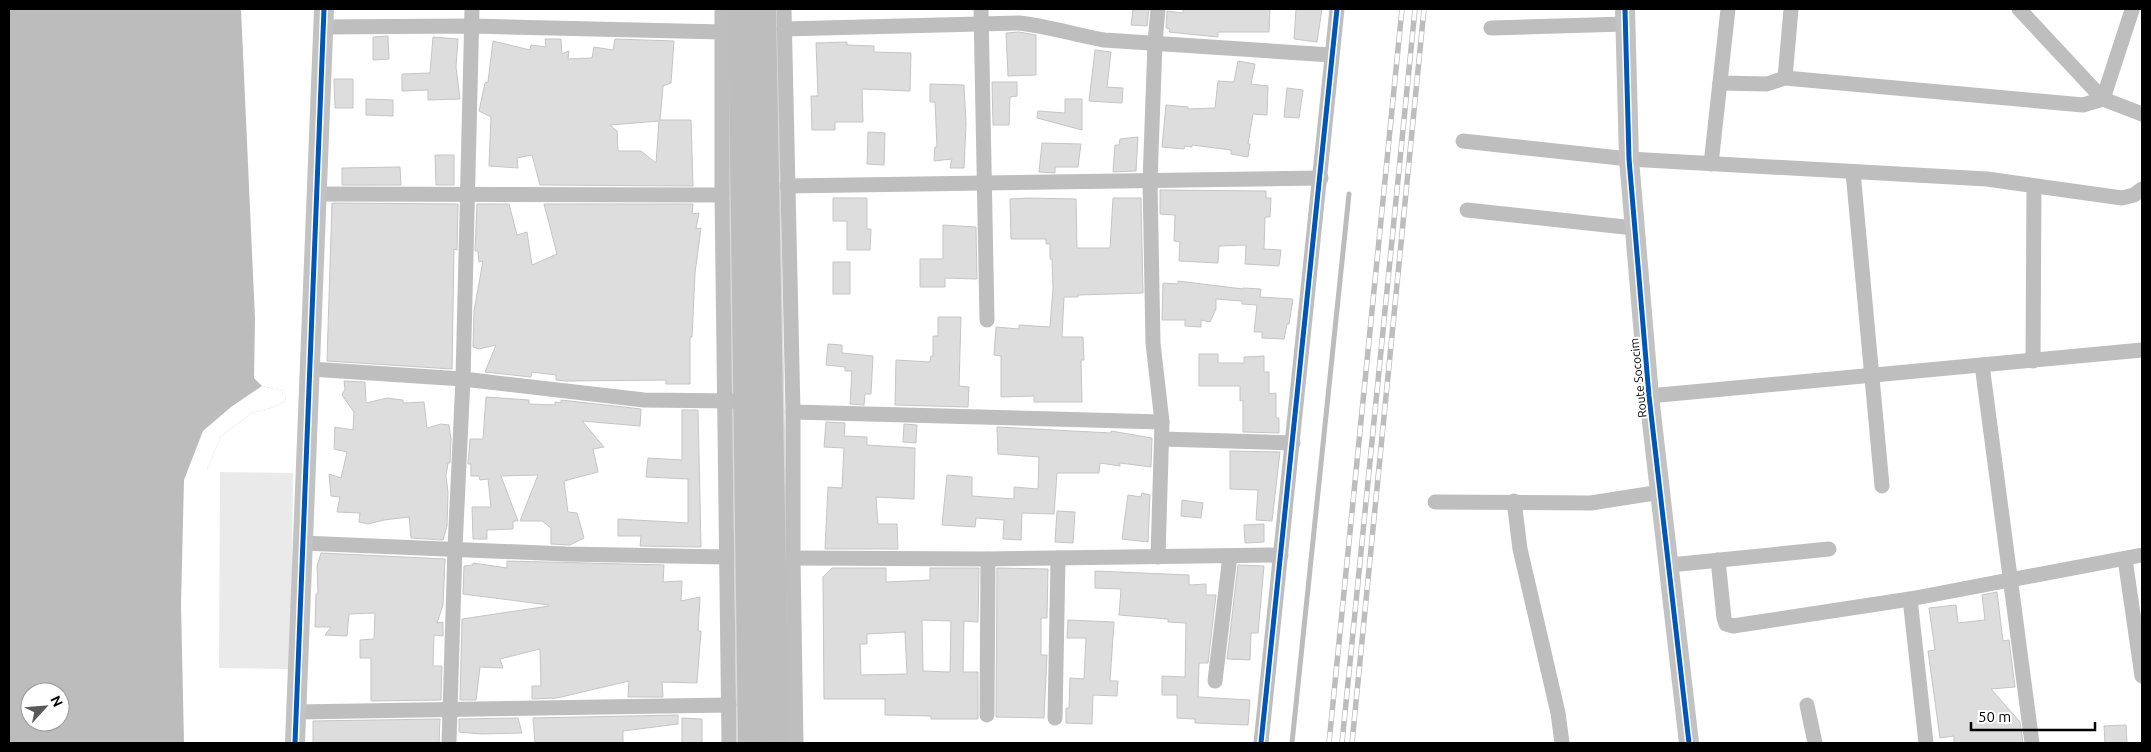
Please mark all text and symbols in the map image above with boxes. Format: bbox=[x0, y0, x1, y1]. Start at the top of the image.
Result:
street label: Route Sococim bbox=[1627, 337, 1649, 419]
north arrow bbox=[20, 682, 70, 732]
text: N bbox=[47, 693, 66, 710]
scale bar bbox=[1971, 700, 2095, 732]
text: 50 m bbox=[1978, 708, 2011, 725]

